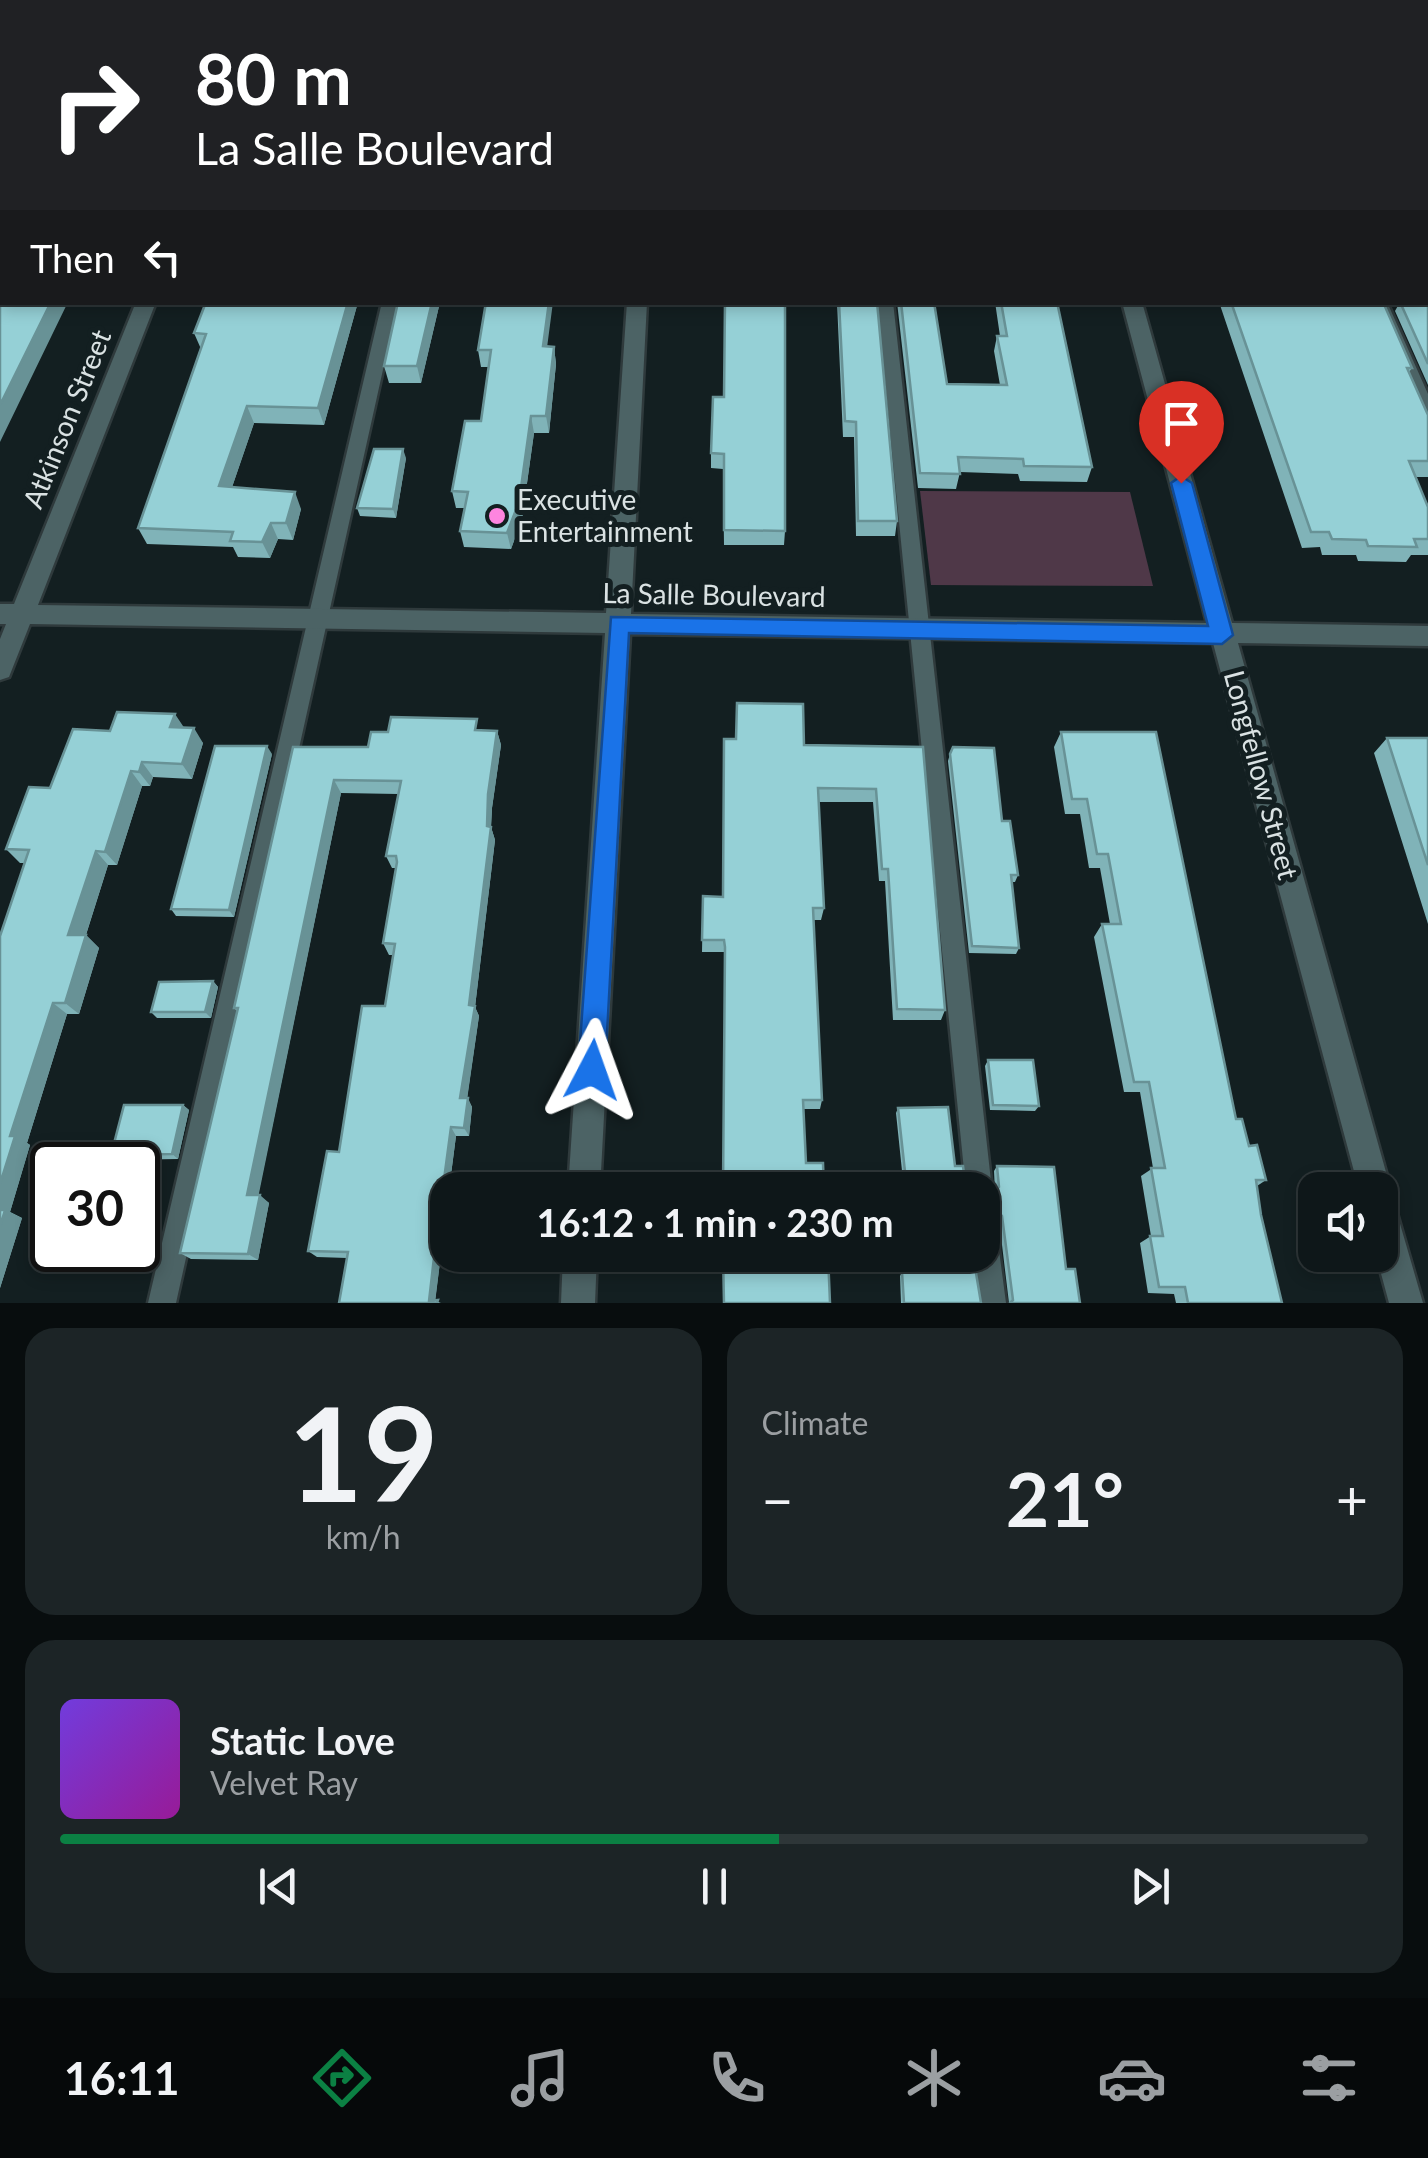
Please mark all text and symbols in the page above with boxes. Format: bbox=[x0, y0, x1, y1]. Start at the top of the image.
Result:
text: 80 m bbox=[195, 36, 352, 120]
icon: right bbox=[30, 40, 160, 170]
text: La Salle Boulevard bbox=[195, 121, 554, 175]
icon: left bbox=[135, 230, 190, 285]
text: Then bbox=[30, 235, 115, 281]
street label: Atkinson Street bbox=[15, 325, 117, 513]
pin bbox=[1139, 381, 1224, 484]
icon: arrive bbox=[1154, 396, 1209, 451]
place label: Executive Entertainment bbox=[517, 482, 693, 548]
marker: Executive Entertainment bbox=[486, 505, 508, 527]
street label: La Salle Boulevard bbox=[602, 575, 826, 613]
street label: Longfellow Street bbox=[1218, 667, 1306, 883]
position arrow bbox=[540, 1018, 644, 1122]
speed limit sign: 30 bbox=[30, 1142, 160, 1272]
map controls bbox=[1298, 1172, 1398, 1272]
button: sound bbox=[1298, 1172, 1398, 1272]
text: 16:12 · 1 min · 230 m bbox=[536, 1199, 894, 1245]
text: 19 bbox=[288, 1374, 439, 1530]
text: Climate bbox=[762, 1403, 868, 1442]
text: 21° bbox=[1006, 1453, 1124, 1543]
text: − bbox=[762, 1466, 793, 1532]
text: + bbox=[1336, 1466, 1368, 1532]
text: km/h bbox=[326, 1517, 401, 1556]
text: Static Love bbox=[210, 1717, 395, 1763]
text: Velvet Ray bbox=[210, 1763, 358, 1802]
icon: previous bbox=[251, 1859, 306, 1914]
icon: pause bbox=[687, 1859, 742, 1914]
icon: next bbox=[1123, 1859, 1178, 1914]
icon: directions bbox=[307, 2043, 377, 2113]
icon: music bbox=[505, 2043, 575, 2113]
icon: phone bbox=[702, 2043, 772, 2113]
icon: climate bbox=[899, 2043, 969, 2113]
icon: car bbox=[1097, 2043, 1167, 2113]
icon: filters bbox=[1294, 2043, 1364, 2113]
text: 16:11 bbox=[64, 2051, 180, 2105]

